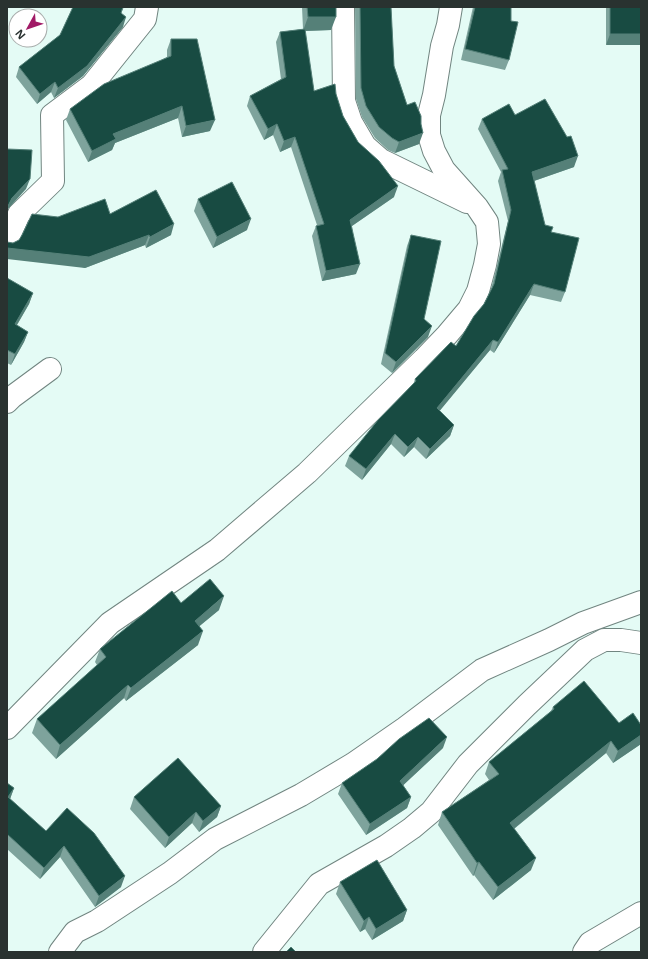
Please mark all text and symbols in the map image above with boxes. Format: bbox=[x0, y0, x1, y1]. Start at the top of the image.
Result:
north arrow bbox=[8, 8, 48, 48]
text: N bbox=[11, 26, 29, 43]

